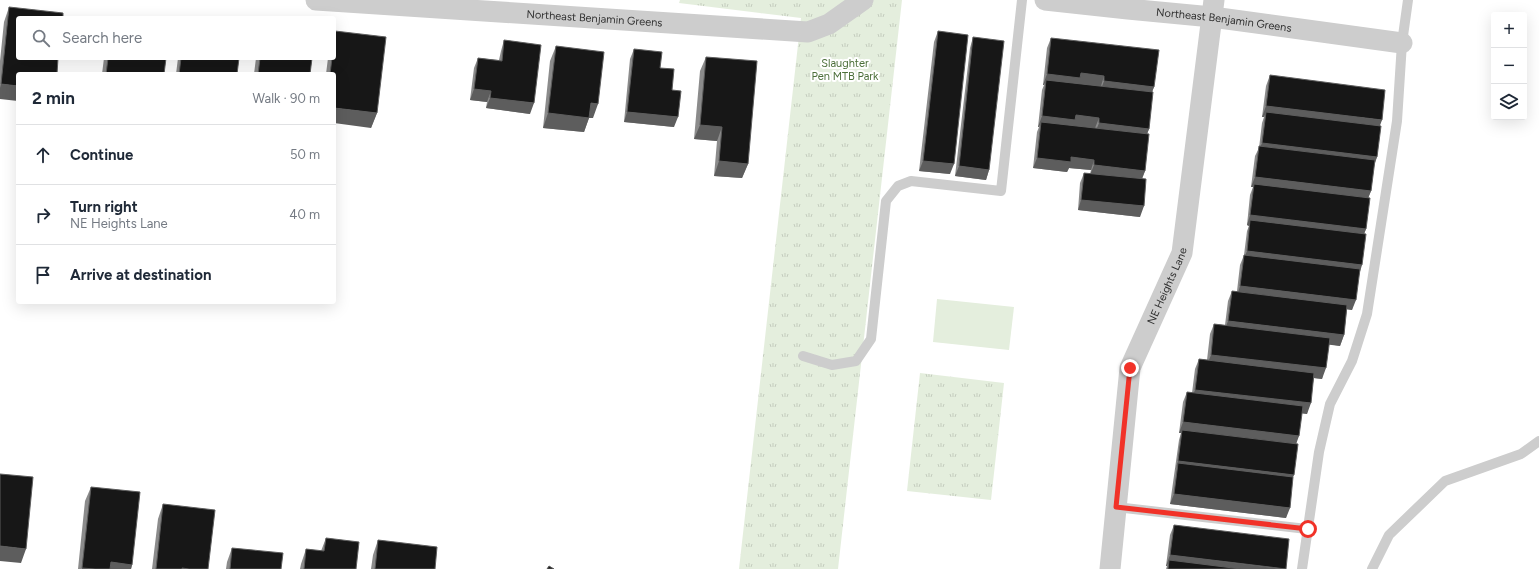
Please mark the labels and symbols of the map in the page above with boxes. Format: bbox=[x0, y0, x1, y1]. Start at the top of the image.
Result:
street label: Northeast Benjamin Greens bbox=[1156, 6, 1292, 35]
street label: Northeast Benjamin Greens bbox=[526, 8, 663, 30]
park label: Slaughter Pen MTB Park bbox=[812, 57, 879, 83]
street label: NE Heights Lane bbox=[1145, 247, 1190, 327]
route end bbox=[1121, 359, 1139, 377]
route start bbox=[1299, 520, 1317, 538]

